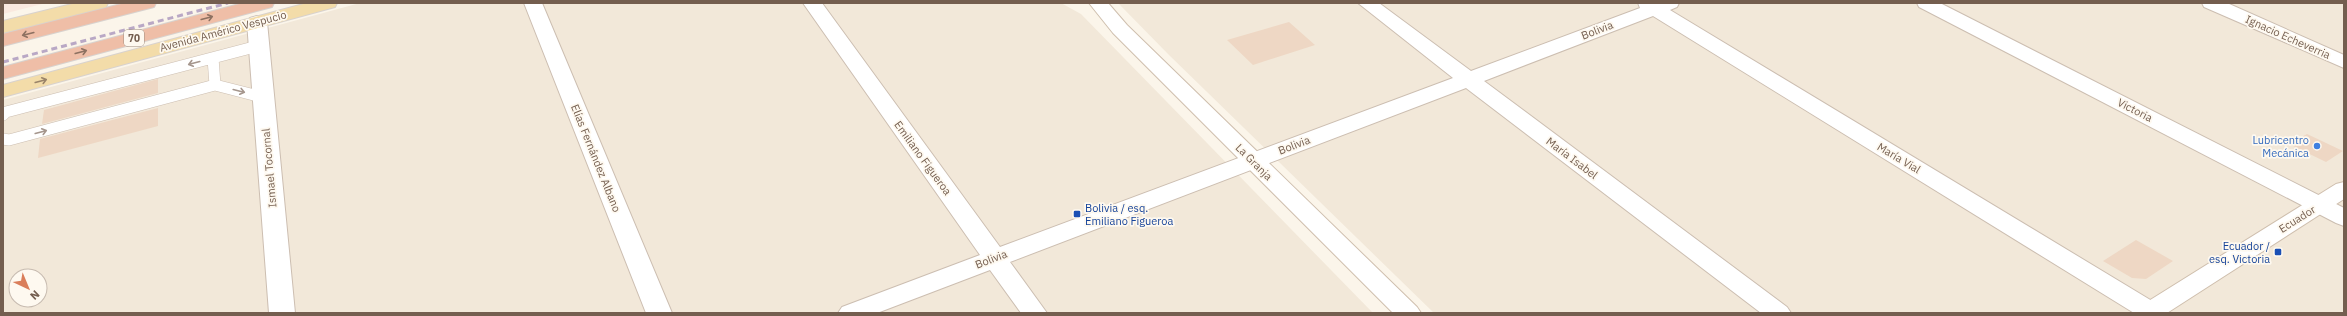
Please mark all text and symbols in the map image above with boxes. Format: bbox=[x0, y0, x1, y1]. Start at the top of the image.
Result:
street label: Avenida Américo Vespucio bbox=[158, 7, 288, 55]
street label: Ignacio Echeverria bbox=[2243, 12, 2333, 62]
one-way arrow bbox=[200, 14, 213, 22]
street label: Bolivia bbox=[1579, 17, 1615, 42]
one-way arrow bbox=[22, 30, 35, 38]
road number: 70 bbox=[124, 30, 144, 46]
one-way arrow bbox=[75, 48, 88, 55]
one-way arrow bbox=[187, 60, 200, 67]
one-way arrow bbox=[34, 77, 47, 84]
one-way arrow bbox=[232, 88, 245, 95]
street label: Victoria bbox=[2115, 95, 2155, 125]
street label: Elías Fernández Albano bbox=[568, 102, 624, 214]
street label: Emiliano Figueroa bbox=[891, 118, 955, 198]
one-way arrow bbox=[34, 128, 47, 135]
street label: Ismael Tocornal bbox=[259, 128, 279, 208]
street label: Bolivia bbox=[1276, 132, 1312, 157]
place label: Lubricentro Mecánica bbox=[2252, 133, 2309, 160]
street label: María Isabel bbox=[1543, 134, 1601, 182]
street label: María Vial bbox=[1875, 140, 1923, 176]
street label: La Granja bbox=[1233, 141, 1275, 183]
marker: Lubricentro Mecánica bbox=[2312, 141, 2322, 151]
place label: Bolivia / esq. Emiliano Figueroa bbox=[1085, 201, 1173, 228]
street label: Ecuador bbox=[2276, 202, 2318, 236]
marker: Bolivia / esq. Emiliano Figueroa bbox=[1072, 209, 1082, 219]
place label: Ecuador / esq. Victoria bbox=[2209, 239, 2270, 266]
street label: Bolivia bbox=[973, 246, 1009, 271]
marker: Ecuador / esq. Victoria bbox=[2273, 247, 2283, 257]
north arrow bbox=[8, 268, 48, 308]
text: N bbox=[27, 287, 43, 303]

